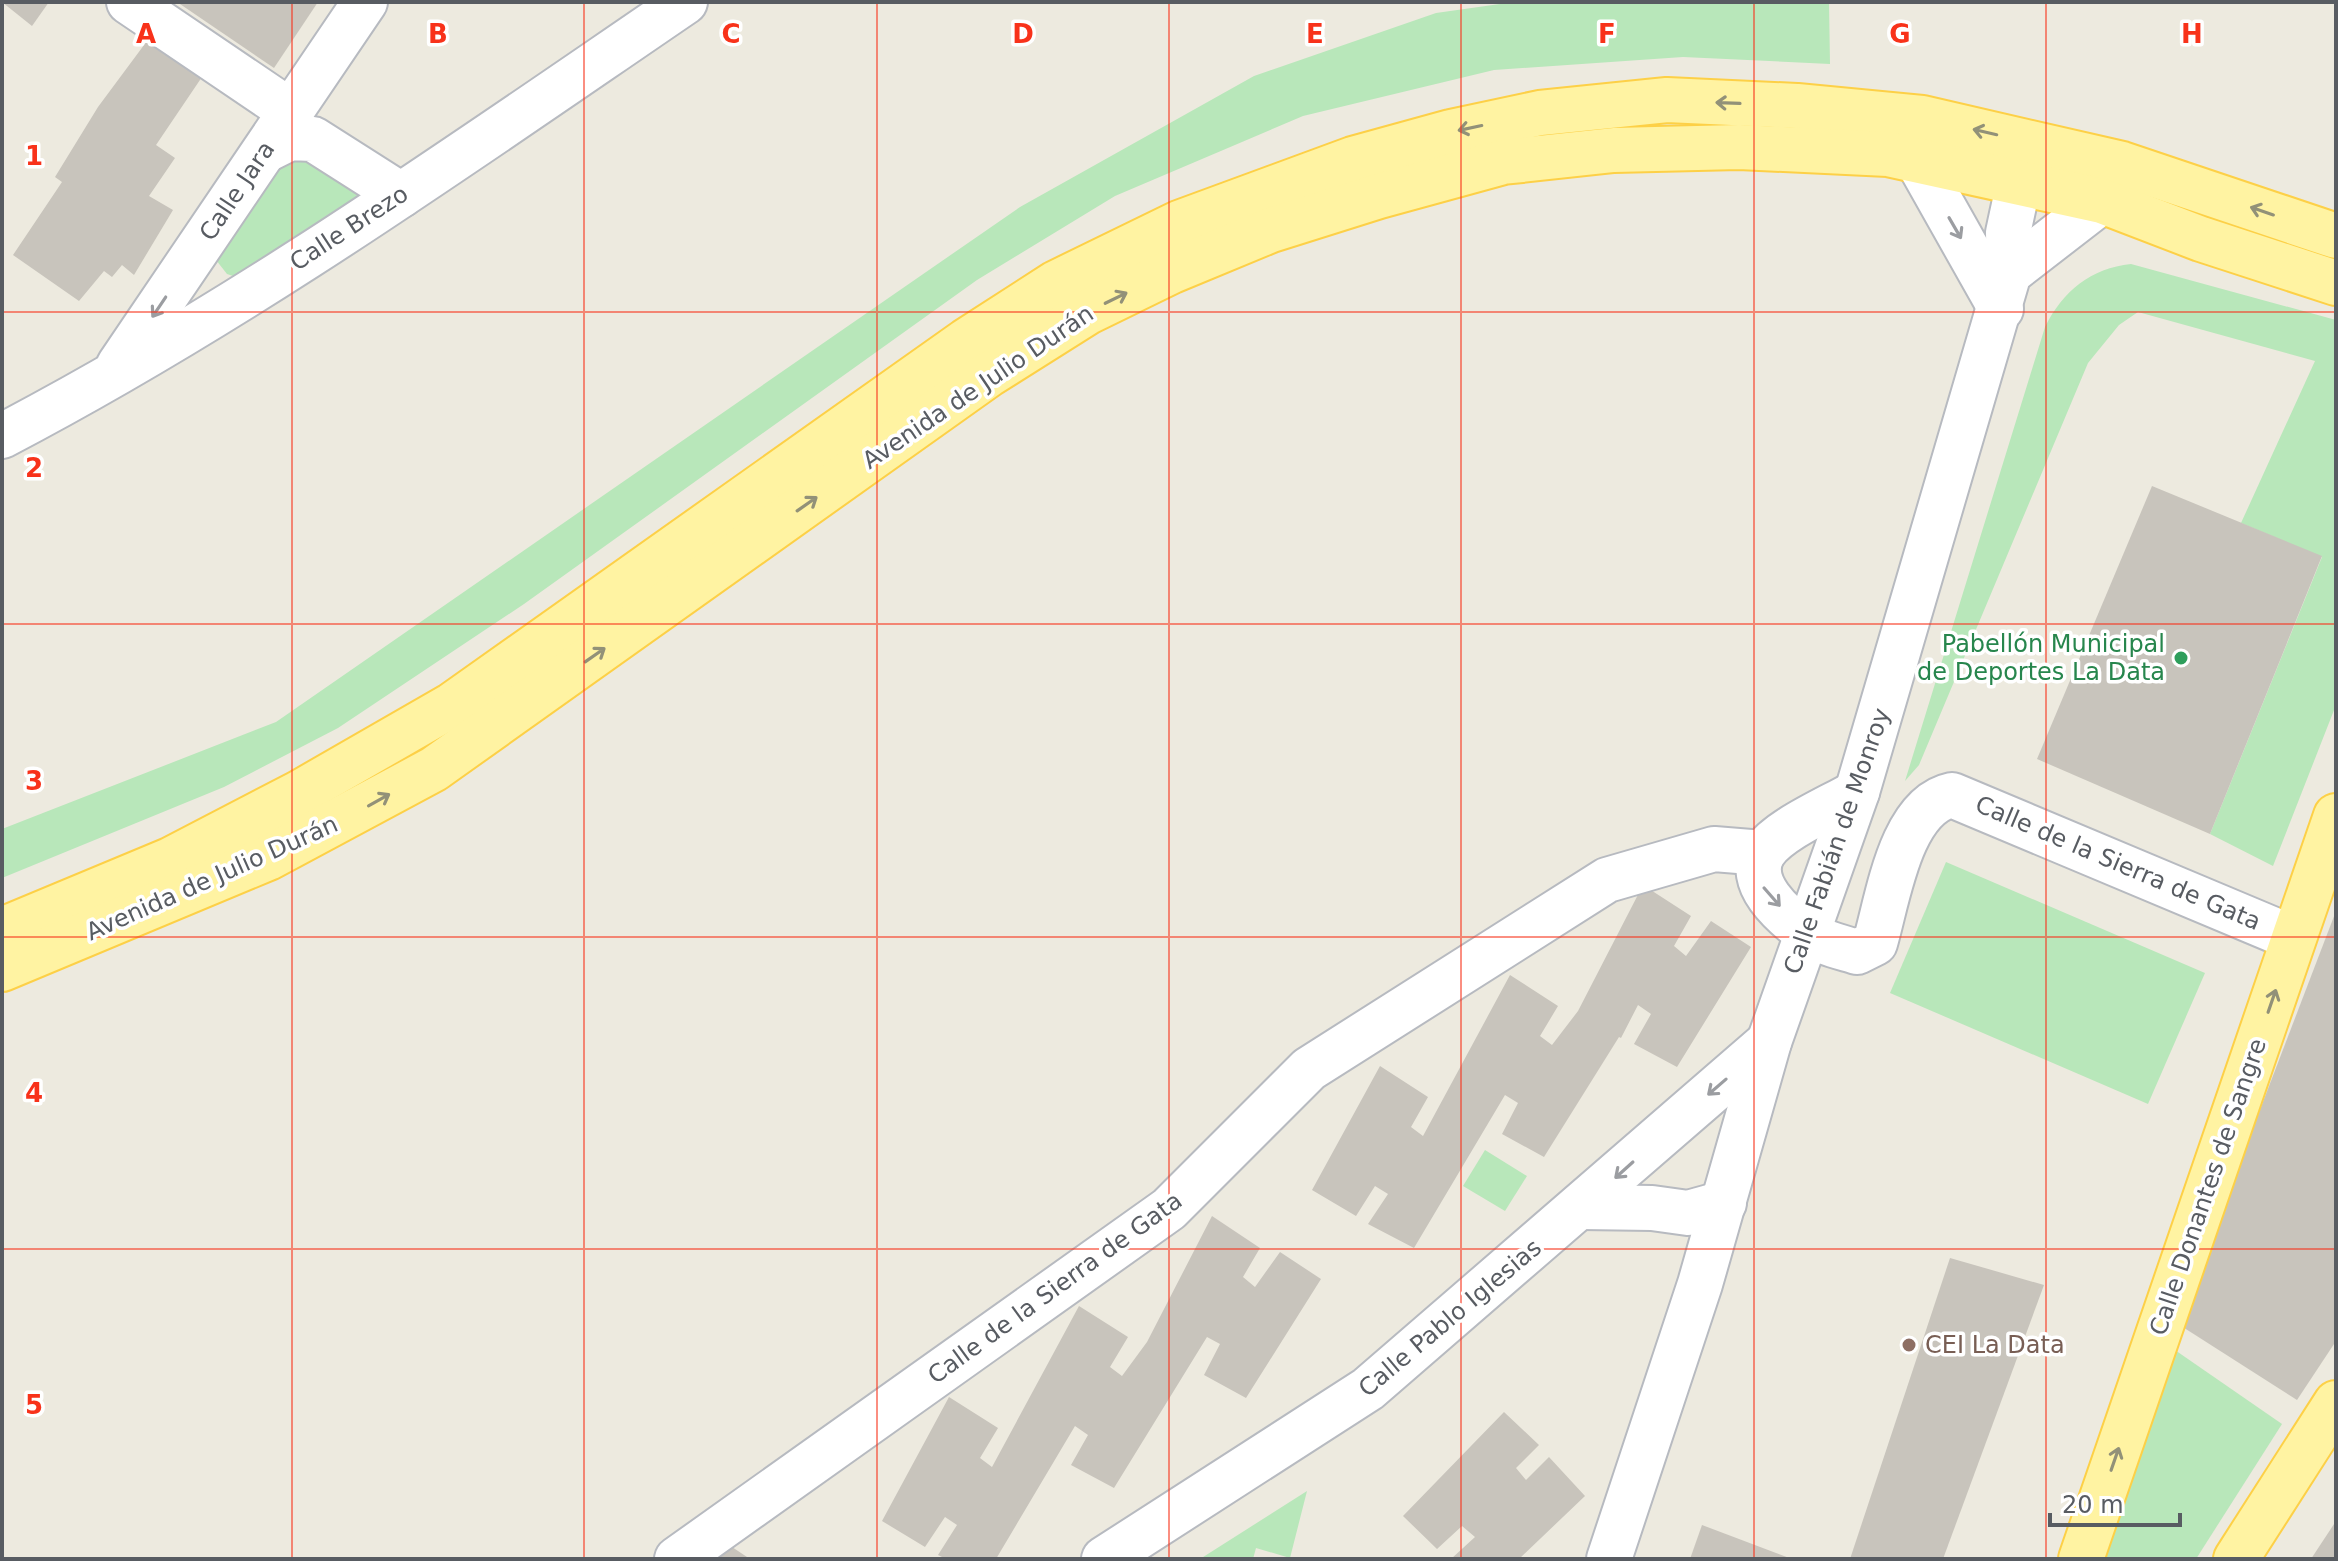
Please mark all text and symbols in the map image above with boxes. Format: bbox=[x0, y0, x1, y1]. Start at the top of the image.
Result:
text: A bbox=[136, 19, 156, 49]
text: B bbox=[428, 19, 448, 49]
text: C bbox=[721, 19, 741, 49]
text: D bbox=[1012, 19, 1034, 49]
text: E bbox=[1306, 19, 1324, 49]
text: F bbox=[1598, 19, 1616, 49]
text: G bbox=[1889, 19, 1911, 49]
text: H bbox=[2181, 19, 2203, 49]
one-way arrow bbox=[1715, 95, 1742, 110]
one-way arrow bbox=[1458, 121, 1483, 136]
one-way arrow bbox=[1973, 124, 1999, 139]
street label: Calle Jara bbox=[194, 136, 280, 246]
text: 1 bbox=[25, 141, 43, 171]
street label: Calle Brezo bbox=[285, 179, 413, 277]
one-way arrow bbox=[2250, 202, 2275, 217]
one-way arrow bbox=[1948, 216, 1963, 240]
one-way arrow bbox=[1104, 290, 1128, 305]
one-way arrow bbox=[151, 295, 167, 318]
street label: Avenida de Julio Durán bbox=[857, 299, 1099, 475]
text: 2 bbox=[25, 453, 43, 483]
one-way arrow bbox=[795, 495, 817, 512]
place label: Pabellón Municipal de Deportes La Data bbox=[1917, 630, 2165, 686]
one-way arrow bbox=[583, 646, 605, 663]
marker: Pabellón Municipal de Deportes La Data bbox=[2172, 649, 2190, 667]
street label: Calle Fabián de Monroy bbox=[1778, 704, 1896, 978]
text: 3 bbox=[25, 766, 43, 796]
street label: Calle de la Sierra de Gata bbox=[1971, 790, 2265, 936]
one-way arrow bbox=[367, 791, 391, 807]
street label: Avenida de Julio Durán bbox=[82, 810, 342, 946]
one-way arrow bbox=[1762, 887, 1780, 907]
one-way arrow bbox=[2265, 988, 2280, 1013]
street label: Calle Donantes de Sangre bbox=[2144, 1035, 2272, 1339]
text: 4 bbox=[25, 1078, 43, 1108]
one-way arrow bbox=[1708, 1078, 1728, 1096]
one-way arrow bbox=[1614, 1161, 1634, 1179]
street label: Calle de la Sierra de Gata bbox=[923, 1186, 1187, 1390]
street label: Calle Pablo Iglesias bbox=[1353, 1233, 1547, 1403]
place label: CEI La Data bbox=[1925, 1331, 2065, 1359]
marker: CEI La Data bbox=[1900, 1336, 1918, 1354]
text: 5 bbox=[25, 1390, 43, 1420]
one-way arrow bbox=[2109, 1446, 2124, 1471]
scale bar bbox=[2050, 1477, 2180, 1527]
text: 20 m bbox=[2062, 1491, 2124, 1519]

